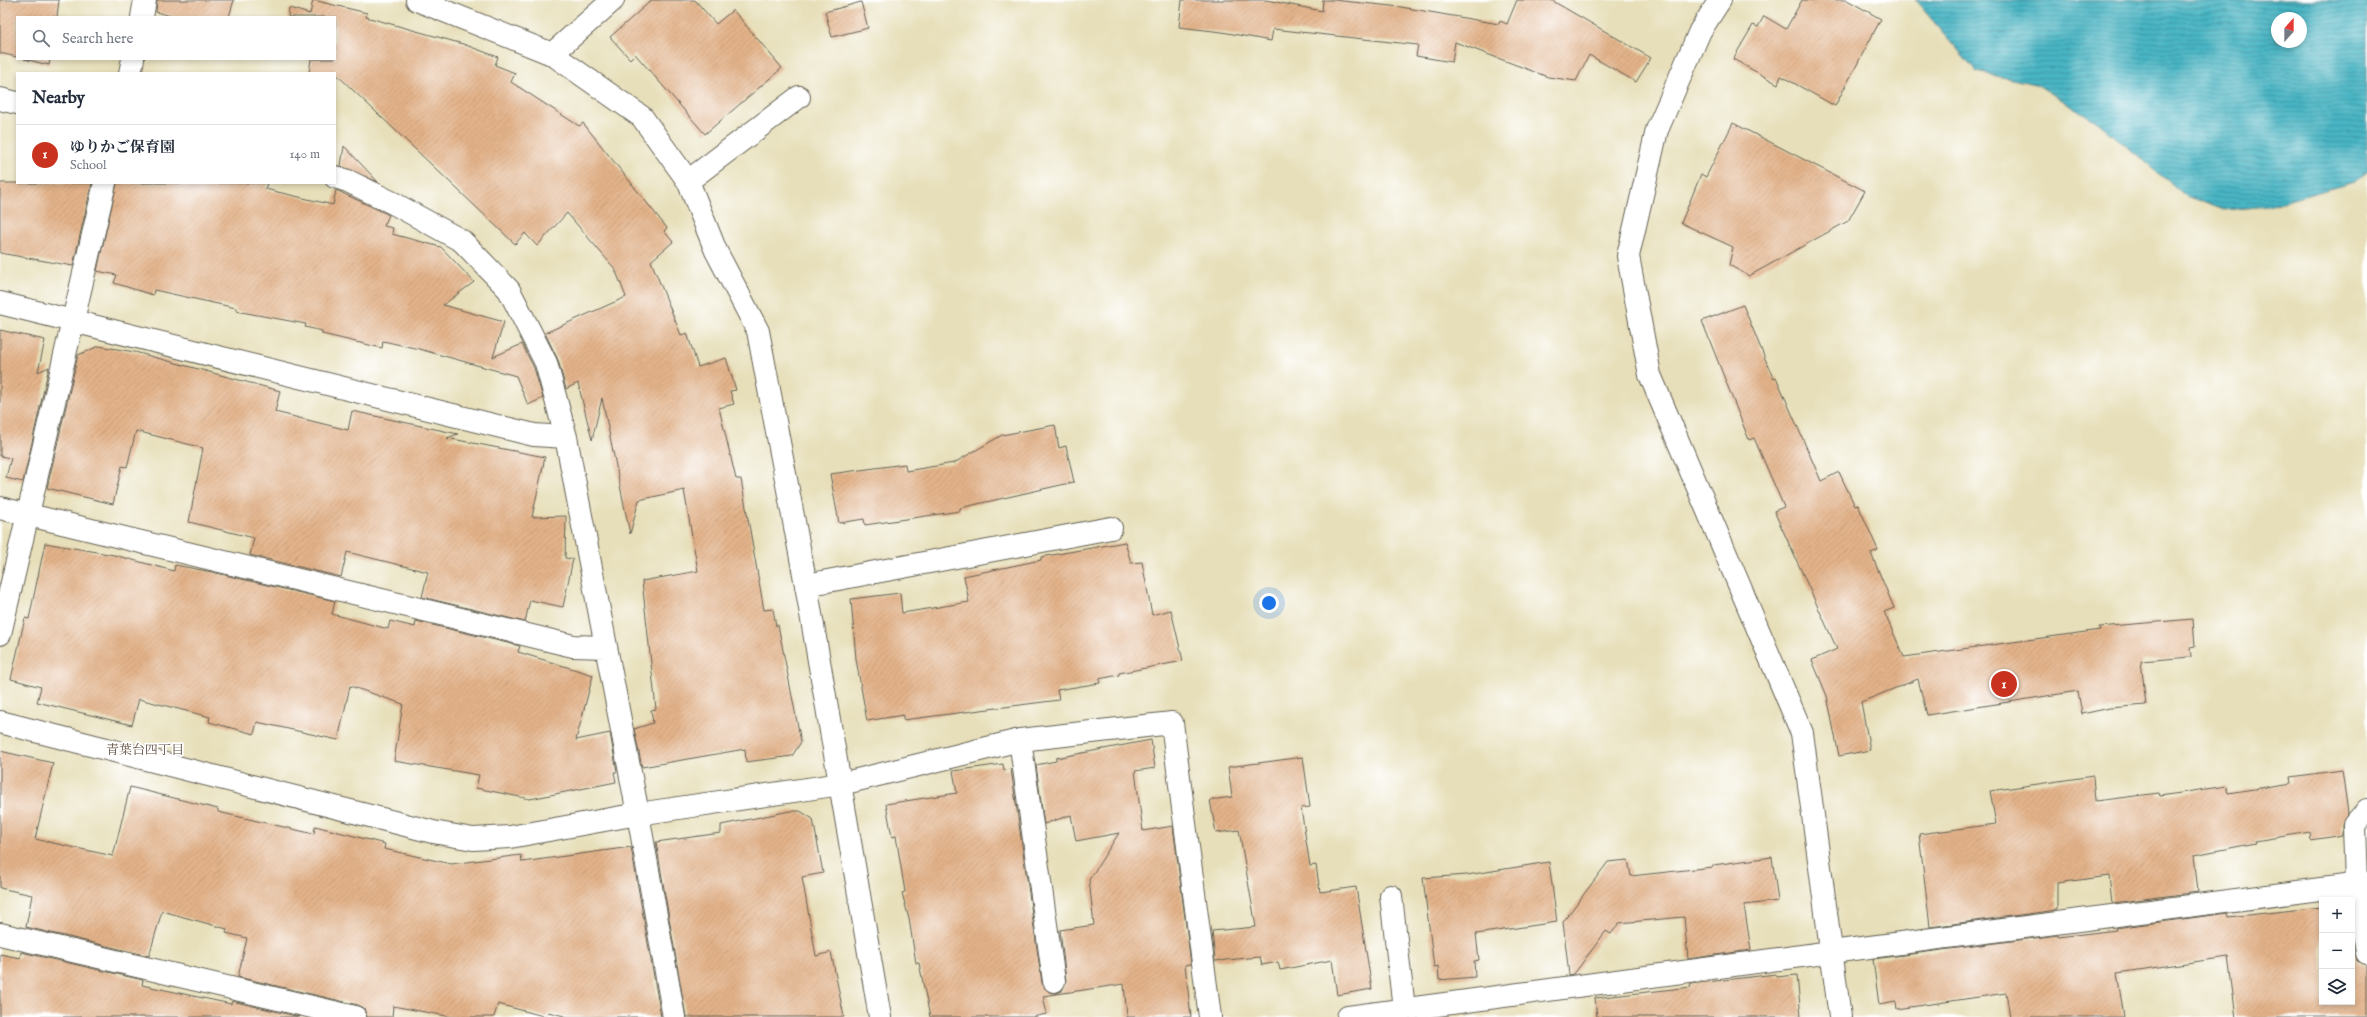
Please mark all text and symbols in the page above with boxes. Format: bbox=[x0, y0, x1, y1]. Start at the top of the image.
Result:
north arrow bbox=[2271, 12, 2307, 48]
search box bbox=[16, 16, 336, 60]
icon: search bbox=[30, 27, 52, 49]
text: Search here bbox=[62, 29, 133, 48]
text: Nearby bbox=[32, 88, 85, 109]
text: ゆりかご保育園 bbox=[70, 138, 175, 157]
text: 1 bbox=[43, 146, 47, 163]
text: 140 m bbox=[290, 146, 320, 163]
text: School bbox=[70, 157, 107, 174]
your location bbox=[1259, 593, 1279, 613]
pin: 1 bbox=[1991, 669, 2017, 699]
district label: 青葉台四丁目 bbox=[106, 742, 184, 759]
map controls bbox=[2319, 897, 2355, 1005]
button: + bbox=[2319, 897, 2355, 933]
button: − bbox=[2319, 933, 2355, 969]
button: layers bbox=[2319, 969, 2355, 1005]

